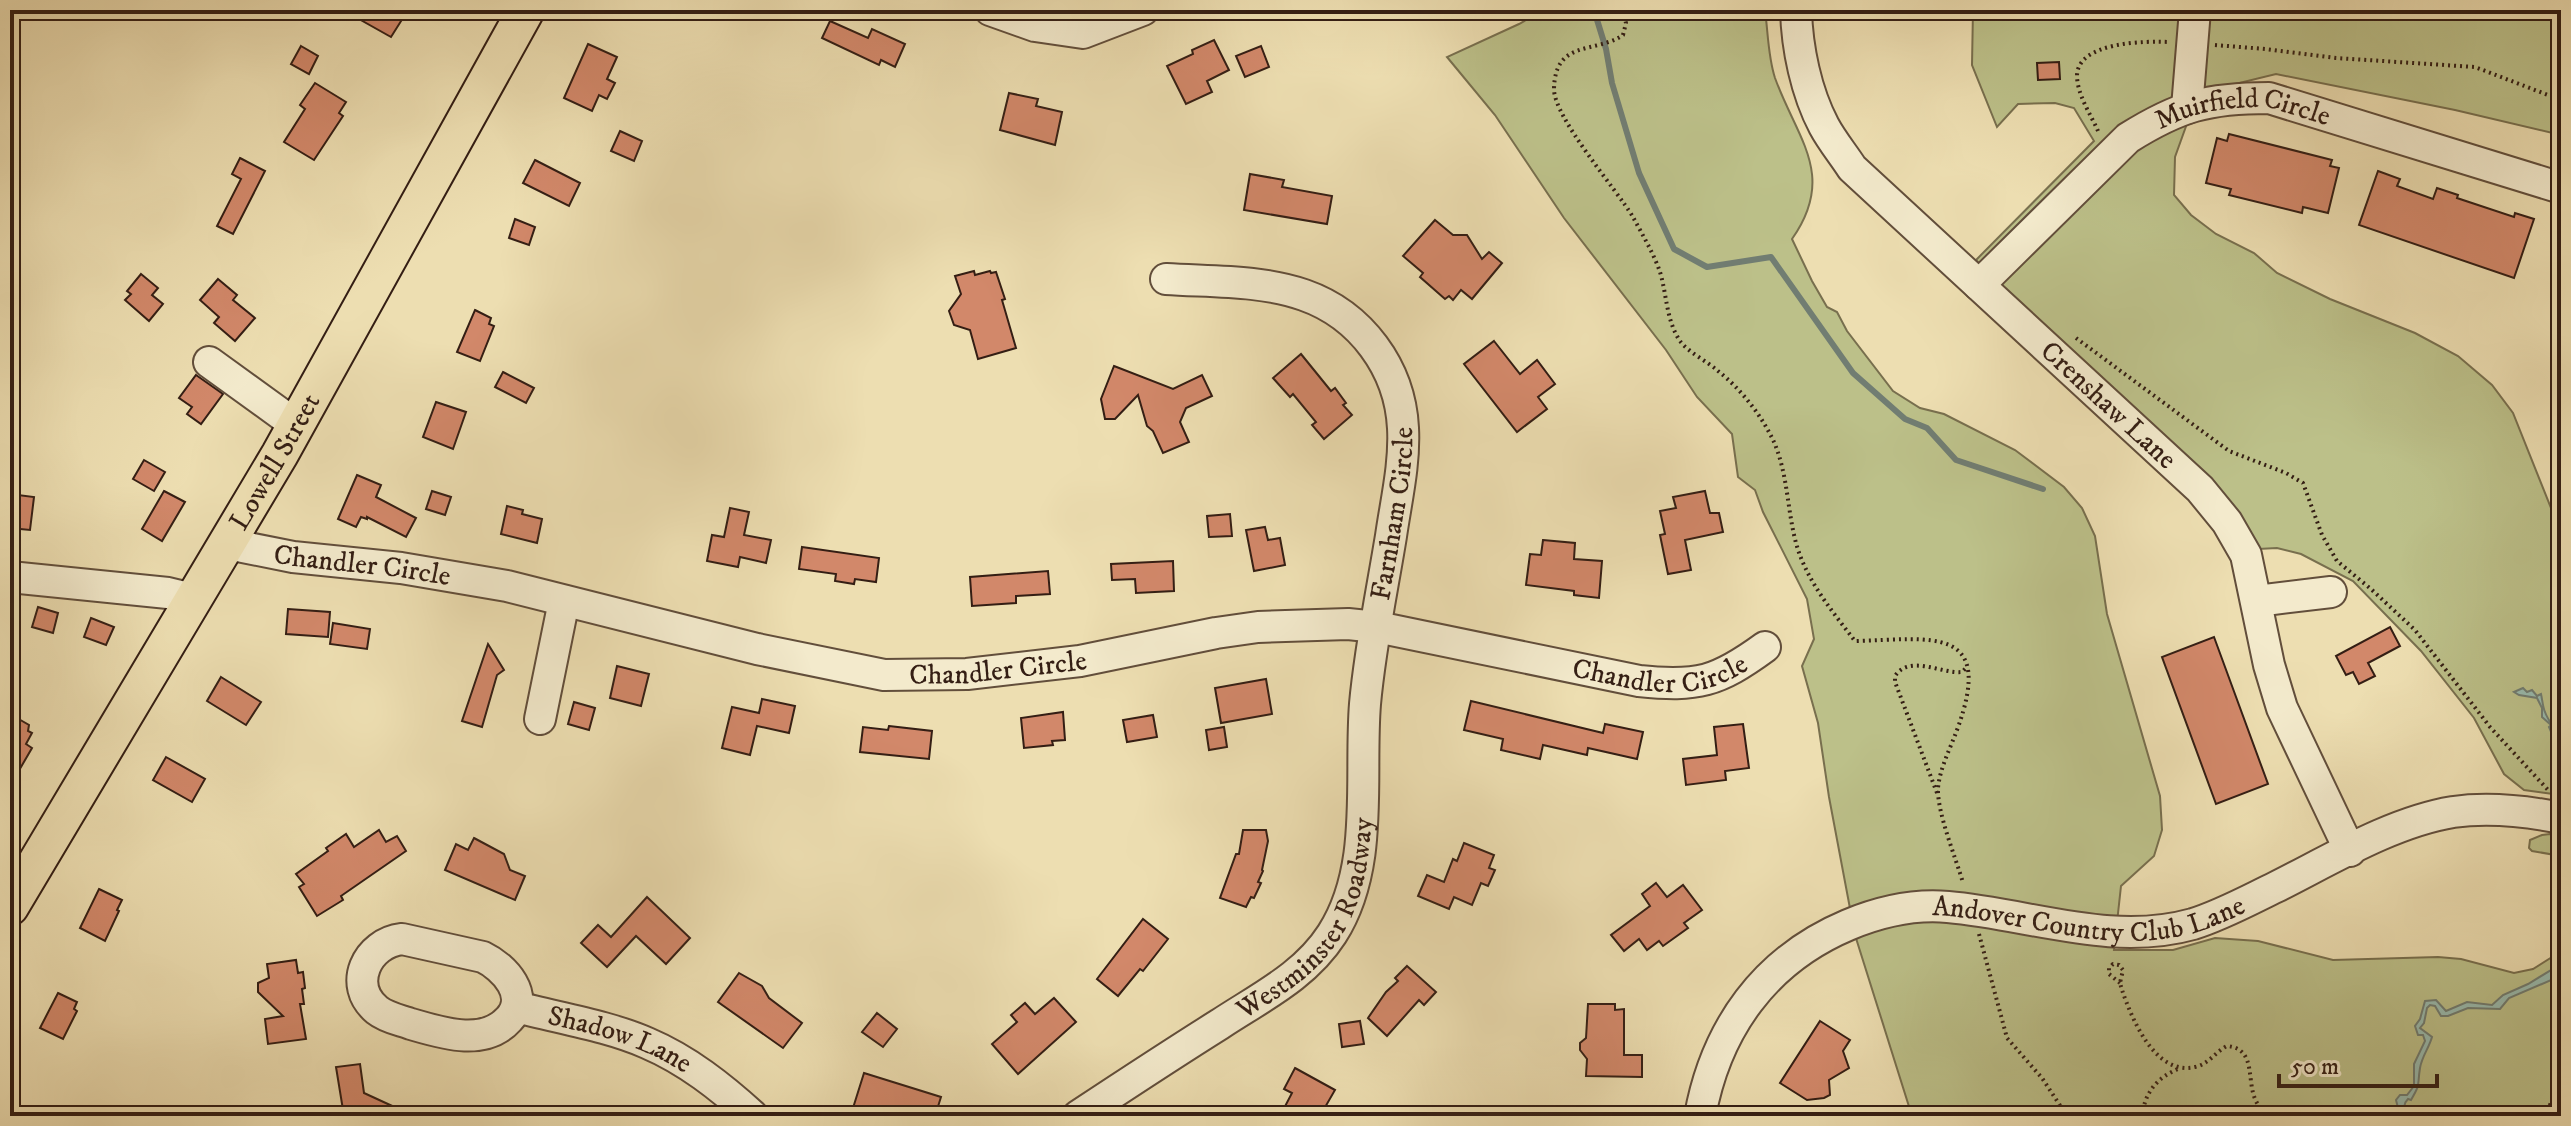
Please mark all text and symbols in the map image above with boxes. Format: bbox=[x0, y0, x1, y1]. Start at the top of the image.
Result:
street label: Muirfield Circle bbox=[2149, 80, 2335, 137]
street label: Crenshaw Lane bbox=[2033, 333, 2184, 476]
street label: Lowell Street bbox=[221, 387, 328, 536]
street label: Farnham Circle bbox=[1363, 426, 1421, 603]
street label: Chandler Circle bbox=[271, 536, 453, 594]
street label: Chandler Circle bbox=[909, 643, 1090, 692]
street label: Chandler Circle bbox=[1569, 646, 1754, 701]
street label: Westminster Roadway bbox=[1229, 816, 1380, 1027]
street label: Andover Country Club Lane bbox=[1932, 888, 2250, 950]
street label: Shadow Lane bbox=[545, 998, 699, 1081]
scale bar bbox=[2279, 1038, 2437, 1088]
text: 50 m bbox=[2291, 1052, 2339, 1082]

